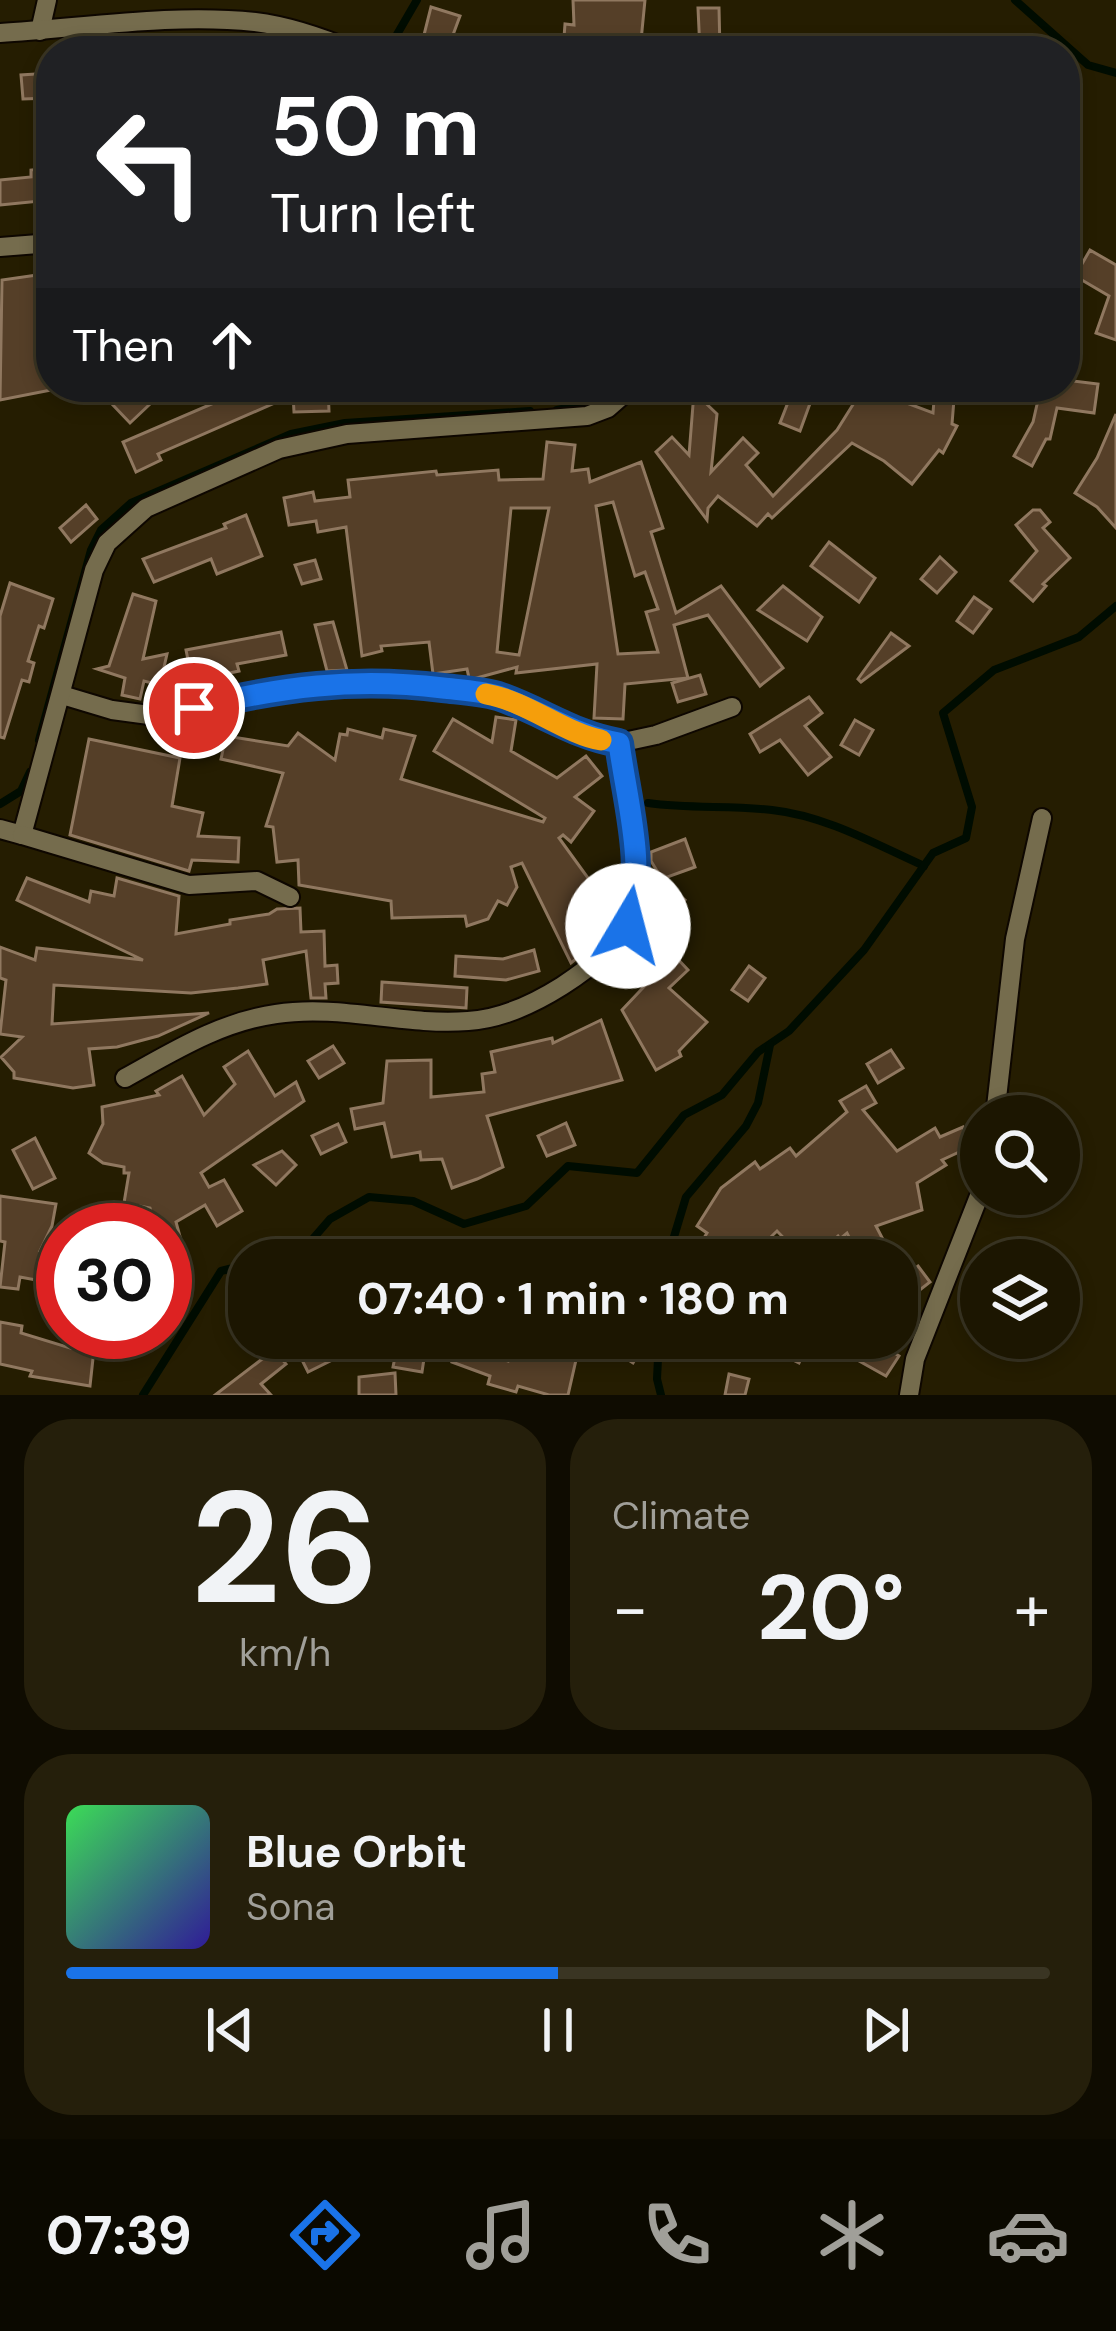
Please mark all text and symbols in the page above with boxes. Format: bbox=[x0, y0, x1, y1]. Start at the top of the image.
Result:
text: 50 m bbox=[270, 72, 480, 181]
icon: left bbox=[72, 84, 228, 240]
text: Turn left bbox=[270, 178, 476, 249]
icon: ahead bbox=[199, 312, 265, 378]
text: Then bbox=[72, 316, 175, 375]
pin bbox=[143, 657, 245, 759]
icon: arrive bbox=[161, 675, 227, 741]
position arrow bbox=[565, 863, 691, 989]
map controls bbox=[960, 1095, 1080, 1359]
button: search bbox=[960, 1095, 1080, 1215]
speed limit sign: 30 bbox=[36, 1203, 192, 1359]
button: layers bbox=[960, 1239, 1080, 1359]
text: 07:40 · 1 min · 180 m bbox=[357, 1269, 789, 1328]
text: 26 bbox=[191, 1447, 379, 1650]
text: Climate bbox=[612, 1490, 750, 1541]
text: 20° bbox=[757, 1550, 905, 1667]
text: − bbox=[612, 1566, 648, 1651]
text: + bbox=[1014, 1566, 1050, 1651]
text: km/h bbox=[239, 1627, 331, 1678]
text: Blue Orbit bbox=[246, 1822, 467, 1881]
text: Sona bbox=[246, 1881, 335, 1932]
icon: previous bbox=[197, 1997, 263, 2063]
icon: pause bbox=[525, 1997, 591, 2063]
icon: next bbox=[853, 1997, 919, 2063]
icon: directions bbox=[283, 2193, 367, 2277]
icon: music bbox=[459, 2193, 543, 2277]
icon: phone bbox=[635, 2193, 719, 2277]
icon: climate bbox=[810, 2193, 894, 2277]
icon: car bbox=[986, 2193, 1070, 2277]
text: 07:39 bbox=[46, 2200, 192, 2271]

